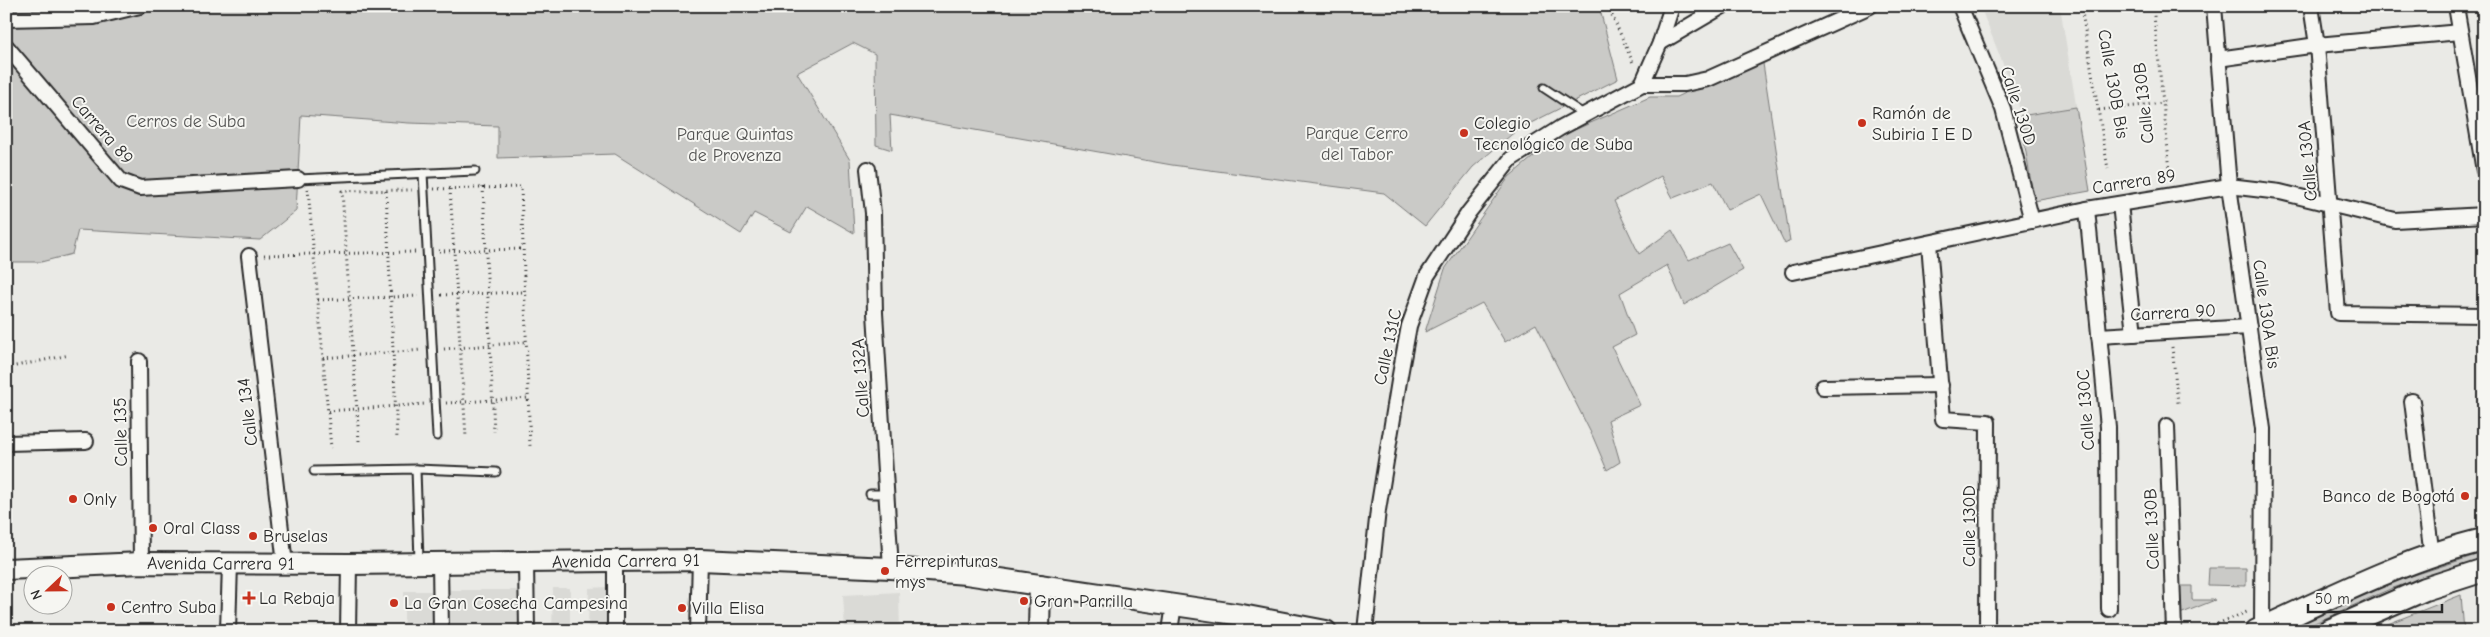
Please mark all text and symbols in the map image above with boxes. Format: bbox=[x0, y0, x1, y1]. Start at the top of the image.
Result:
street label: Calle 130B Bis bbox=[2093, 28, 2133, 140]
street label: Calle 130B bbox=[2129, 61, 2159, 145]
street label: Calle 130D bbox=[1995, 64, 2041, 148]
street label: Carrera 89 bbox=[66, 91, 138, 169]
place label: Ramón de Subiria I E D bbox=[1872, 103, 1973, 145]
park label: Cerros de Suba bbox=[126, 111, 246, 132]
place label: Colegio Tecnológico de Suba bbox=[1474, 113, 1633, 155]
marker: Ramón de Subiria I E D bbox=[1856, 117, 1868, 129]
street label: Calle 130A bbox=[2294, 120, 2322, 202]
park label: Parque Cerro del Tabor bbox=[1306, 123, 1408, 165]
park label: Parque Quintas de Provenza bbox=[677, 124, 793, 166]
marker: Colegio Tecnológico de Suba bbox=[1458, 127, 1470, 139]
street label: Carrera 89 bbox=[2091, 165, 2177, 199]
street label: Calle 130A Bis bbox=[2248, 258, 2284, 370]
street label: Carrera 90 bbox=[2130, 300, 2216, 326]
street label: Calle 131C bbox=[1370, 307, 1406, 387]
street label: Calle 132A bbox=[848, 338, 874, 418]
street label: Calle 130C bbox=[2073, 369, 2099, 451]
street label: Calle 134 bbox=[233, 377, 263, 447]
street label: Calle 135 bbox=[110, 397, 132, 467]
street label: Calle 130D bbox=[1959, 485, 1980, 567]
place label: Banco de Bogotá bbox=[2322, 486, 2455, 507]
street label: Calle 130B bbox=[2140, 488, 2164, 570]
place label: Only bbox=[83, 489, 117, 510]
marker: Banco de Bogotá bbox=[2459, 490, 2471, 502]
marker: Only bbox=[67, 493, 79, 505]
place label: Oral Class bbox=[163, 518, 240, 539]
marker: Oral Class bbox=[147, 522, 159, 534]
place label: Bruselas bbox=[263, 526, 328, 547]
marker: Bruselas bbox=[247, 530, 259, 542]
street label: Avenida Carrera 91 bbox=[552, 550, 700, 572]
place label: Ferrepinturas mys bbox=[895, 551, 998, 593]
street label: Avenida Carrera 91 bbox=[147, 553, 295, 574]
north arrow bbox=[22, 564, 72, 614]
marker: Ferrepinturas mys bbox=[879, 565, 891, 577]
scale bar bbox=[2308, 582, 2441, 614]
text: N bbox=[27, 587, 46, 602]
place label: La Rebaja bbox=[259, 588, 335, 609]
text: 50 m bbox=[2315, 590, 2350, 608]
place label: Gran Parrilla bbox=[1034, 591, 1133, 612]
marker: La Rebaja bbox=[243, 592, 255, 604]
place label: La Gran Cosecha Campesina bbox=[404, 593, 628, 614]
marker: Gran Parrilla bbox=[1018, 595, 1030, 607]
place label: Centro Suba bbox=[121, 597, 217, 618]
marker: La Gran Cosecha Campesina bbox=[388, 597, 400, 609]
place label: Villa Elisa bbox=[692, 598, 765, 619]
marker: Centro Suba bbox=[105, 601, 117, 613]
marker: Villa Elisa bbox=[676, 602, 688, 614]

